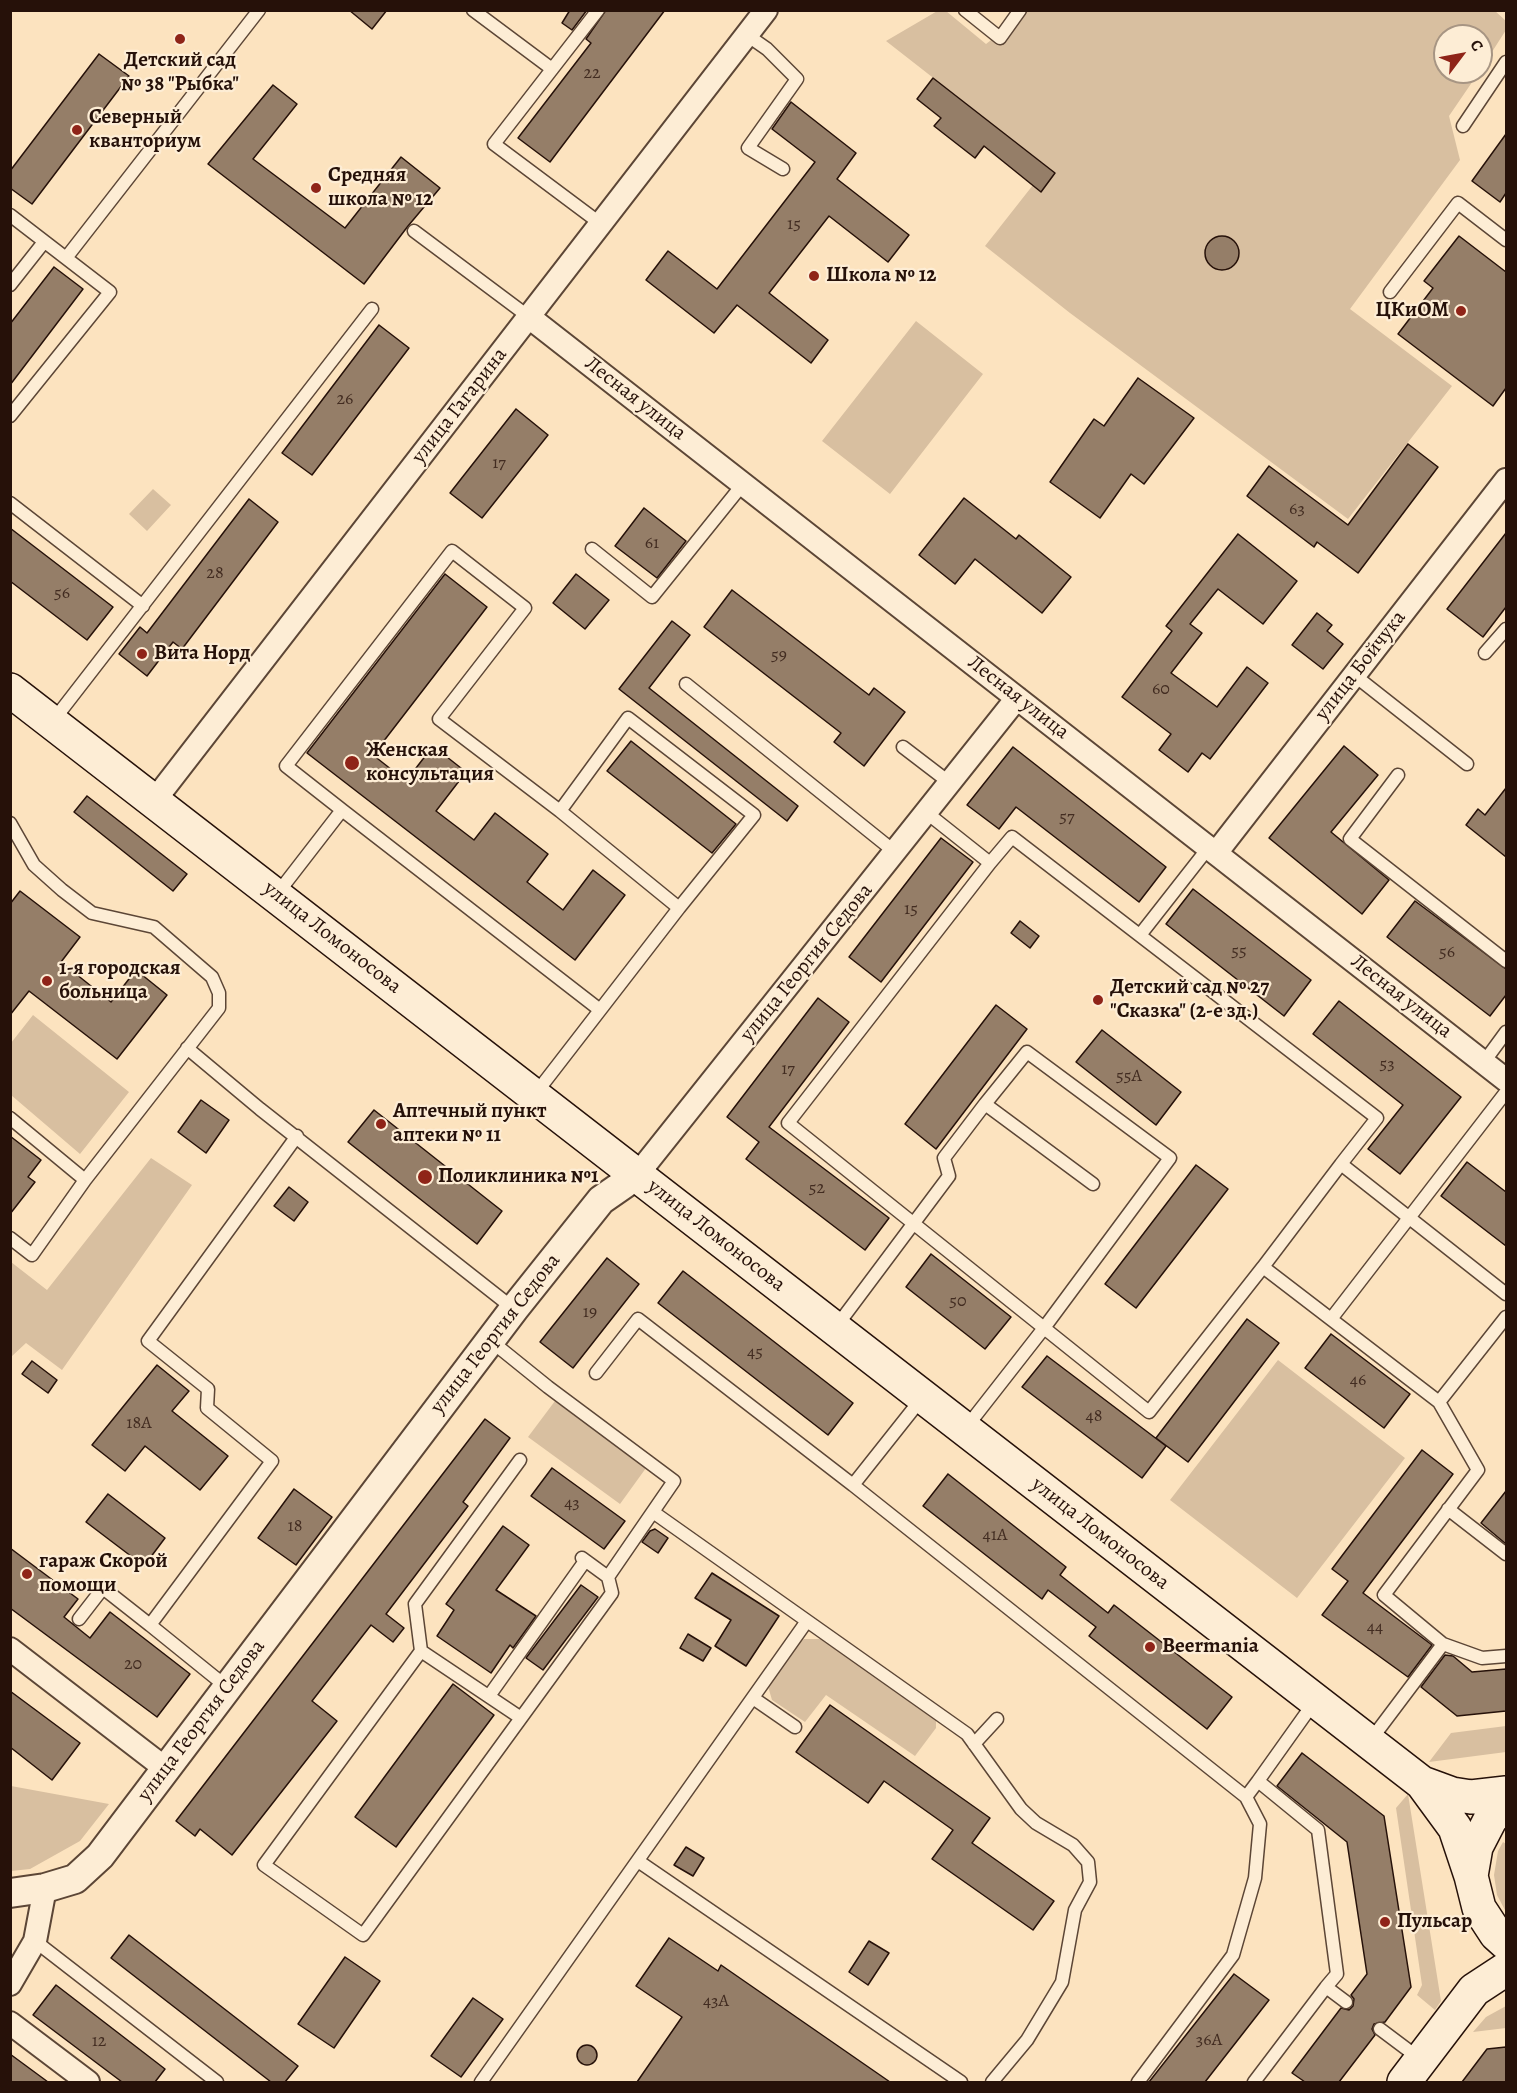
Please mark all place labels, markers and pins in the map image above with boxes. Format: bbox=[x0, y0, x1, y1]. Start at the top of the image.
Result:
marker: Детский сад № 38 "Рыбка" bbox=[173, 32, 187, 46]
place label: Детский сад № 38 "Рыбка" bbox=[121, 48, 239, 98]
place label: Северный кванториум bbox=[89, 105, 201, 155]
marker: Северный кванториум bbox=[70, 123, 84, 137]
place label: Средняя школа № 12 bbox=[328, 163, 433, 213]
marker: Средняя школа № 12 bbox=[309, 181, 323, 195]
place label: Школа № 12 bbox=[826, 263, 936, 289]
marker: Школа № 12 bbox=[807, 269, 821, 283]
place label: ЦКиОМ bbox=[1375, 298, 1449, 324]
marker: ЦКиОМ bbox=[1454, 304, 1468, 318]
place label: Вита Норд bbox=[154, 641, 251, 667]
marker: Вита Норд bbox=[135, 647, 149, 661]
place label: Женская консультация bbox=[366, 738, 494, 788]
marker: Женская консультация bbox=[343, 754, 361, 772]
place label: 1-я городская больница bbox=[59, 956, 181, 1006]
marker: 1-я городская больница bbox=[40, 974, 54, 988]
place label: Детский сад № 27 "Сказка" (2-е зд.) bbox=[1110, 975, 1269, 1025]
marker: Детский сад № 27 "Сказка" (2-е зд.) bbox=[1091, 993, 1105, 1007]
place label: Аптечный пункт аптеки № 11 bbox=[393, 1099, 547, 1149]
marker: Аптечный пункт аптеки № 11 bbox=[374, 1117, 388, 1131]
place label: Поликлиника №1 bbox=[438, 1164, 599, 1190]
marker: Поликлиника №1 bbox=[416, 1168, 434, 1186]
place label: гараж Скорой помощи bbox=[39, 1549, 168, 1599]
marker: гараж Скорой помощи bbox=[20, 1567, 34, 1581]
place label: Beermania bbox=[1162, 1634, 1259, 1660]
marker: Beermania bbox=[1143, 1640, 1157, 1654]
place label: Пульсар bbox=[1397, 1909, 1472, 1935]
marker: Пульсар bbox=[1378, 1915, 1392, 1929]

